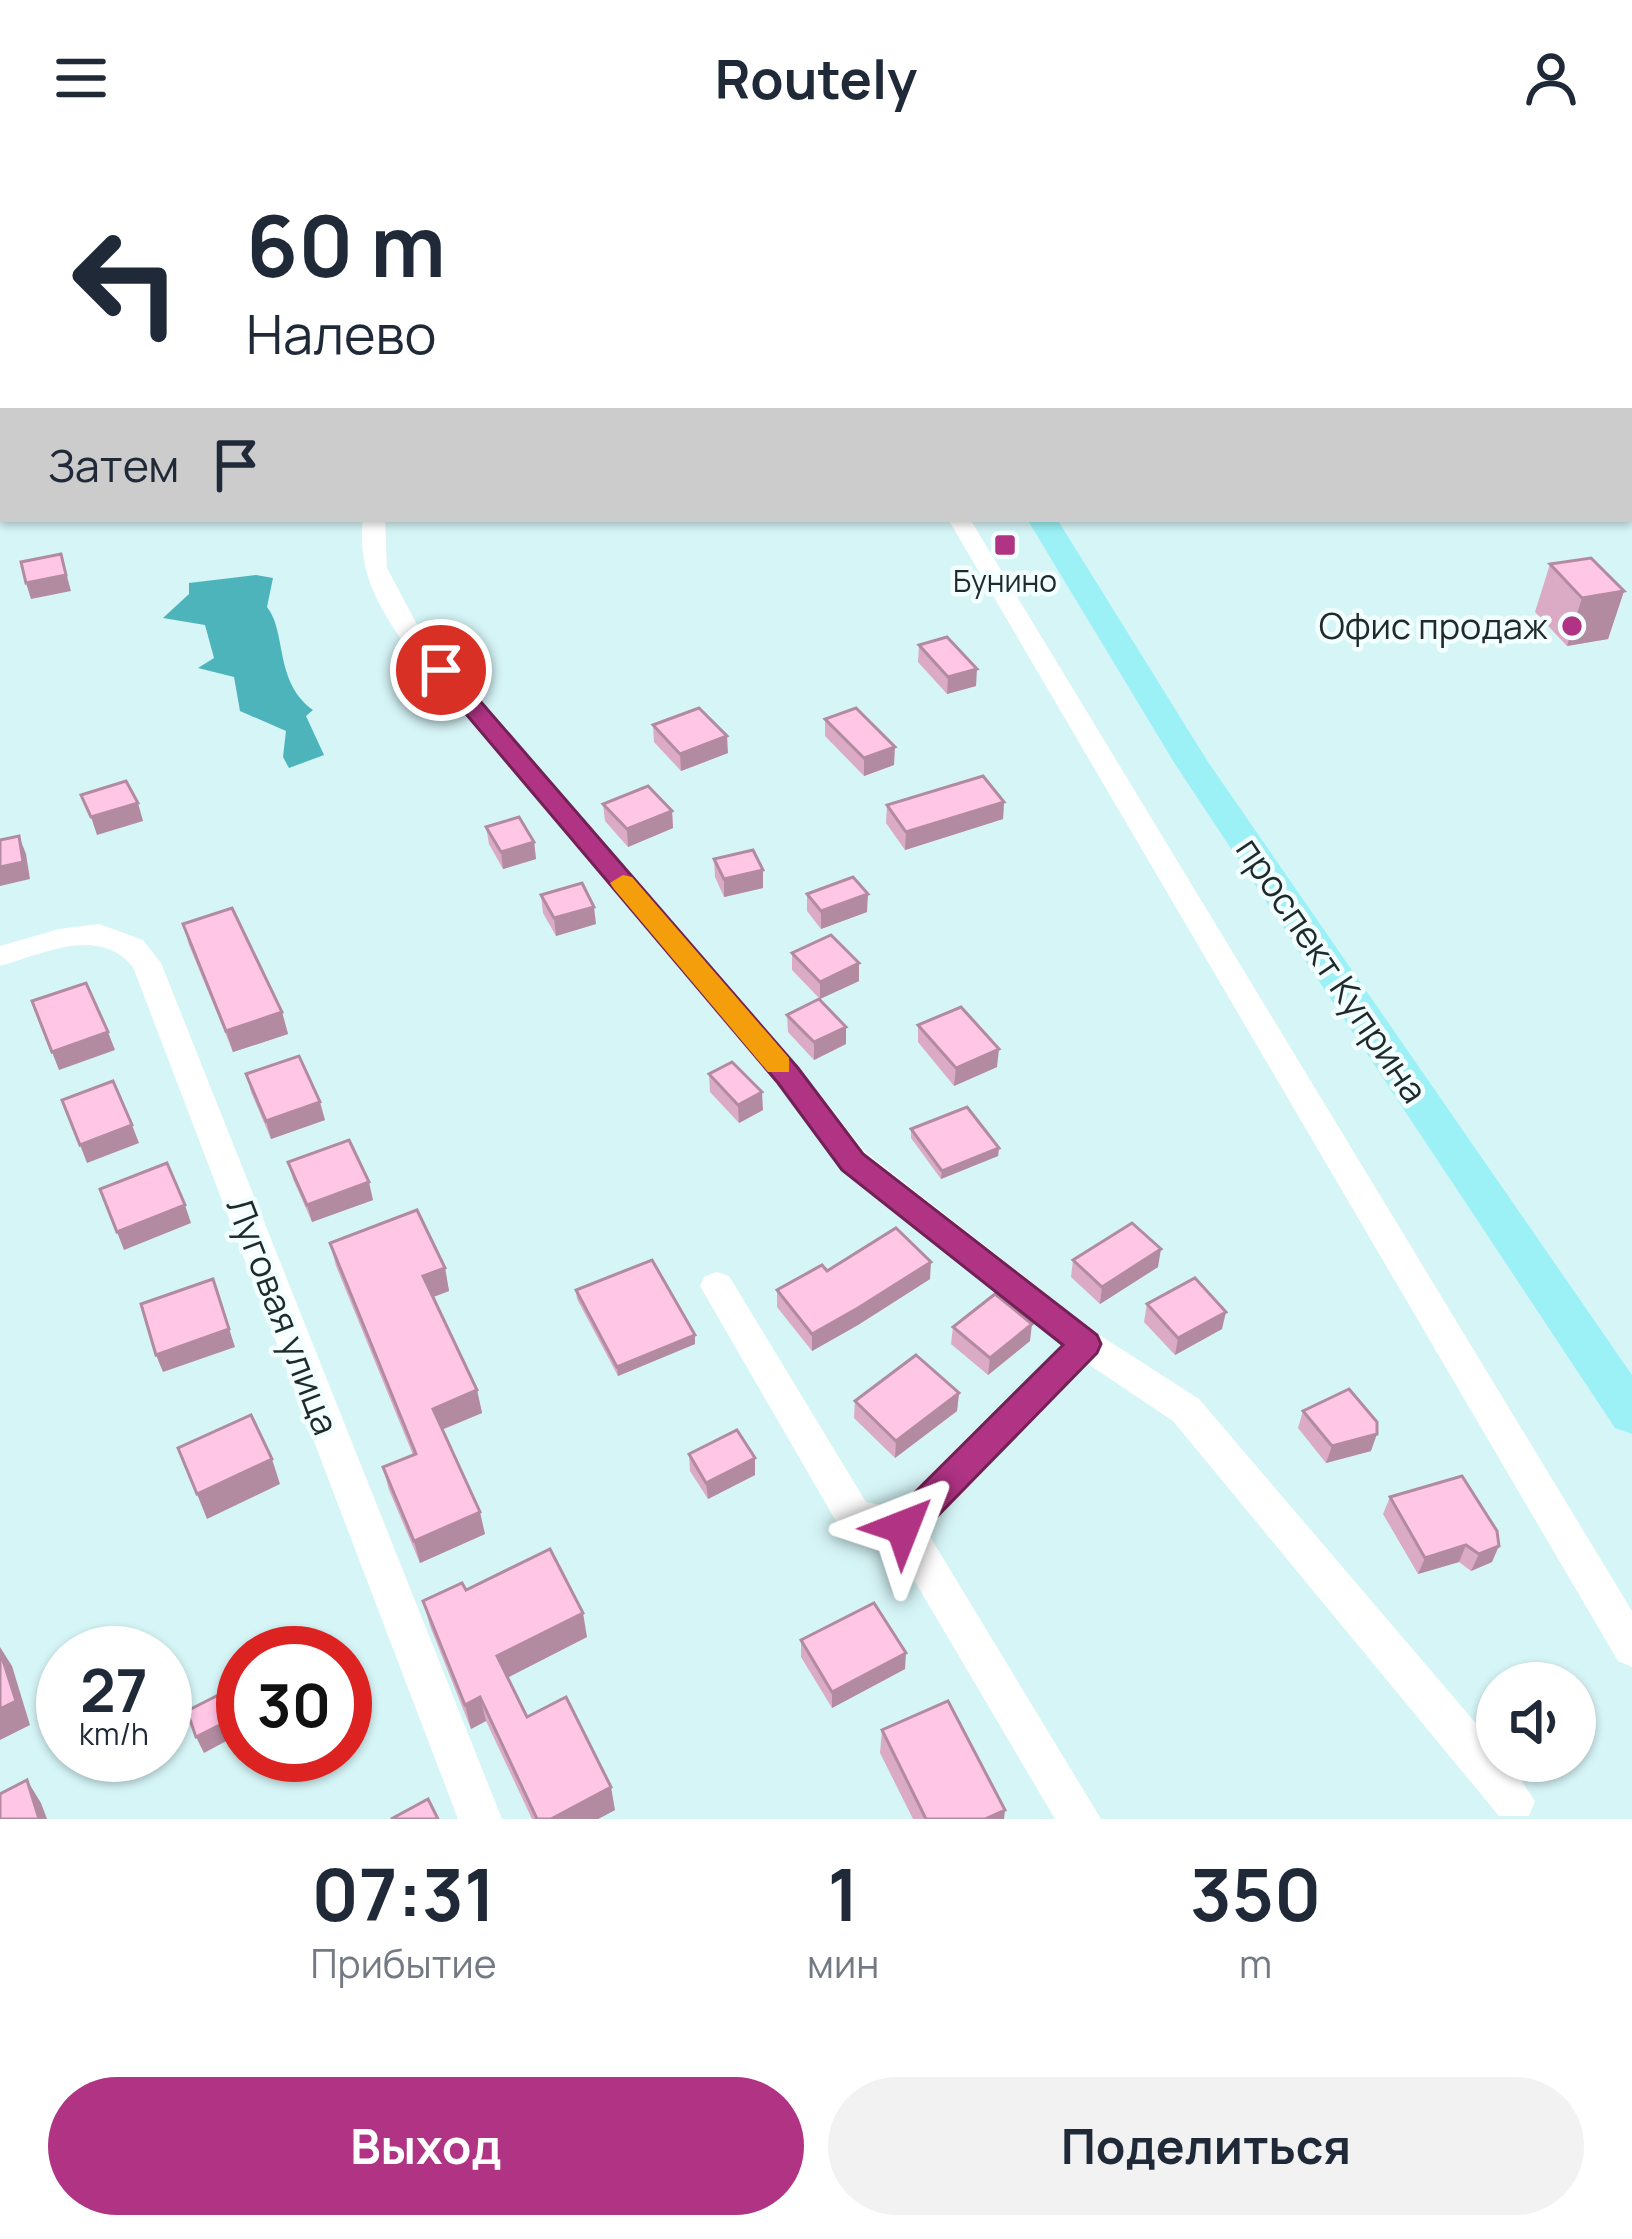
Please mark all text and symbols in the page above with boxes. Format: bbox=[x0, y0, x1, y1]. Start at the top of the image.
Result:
text: Routely bbox=[715, 41, 917, 115]
icon: menu bbox=[48, 45, 114, 111]
icon: person bbox=[1518, 45, 1584, 111]
text: 60 m bbox=[246, 187, 446, 302]
icon: left bbox=[48, 204, 204, 360]
text: Налево bbox=[246, 296, 436, 370]
icon: arrive bbox=[203, 432, 269, 498]
text: Затем bbox=[48, 434, 179, 496]
marker: Бунино bbox=[992, 532, 1018, 558]
place label: Бунино bbox=[953, 560, 1057, 601]
place label: Офис продаж bbox=[1319, 601, 1548, 650]
marker: Офис продаж bbox=[1559, 613, 1585, 639]
pin bbox=[390, 619, 492, 721]
icon: arrive bbox=[408, 637, 474, 703]
street label: проспект Куприна bbox=[1225, 827, 1439, 1112]
street label: Луговая улица bbox=[216, 1190, 351, 1441]
position arrow bbox=[840, 1464, 966, 1590]
speed limit sign: 30 bbox=[216, 1626, 372, 1782]
text: 27 bbox=[80, 1648, 148, 1730]
map controls bbox=[1476, 1662, 1596, 1782]
button: sound bbox=[1476, 1662, 1596, 1782]
text: km/h bbox=[79, 1713, 149, 1754]
text: 07:31 bbox=[312, 1844, 495, 1943]
text: 1 bbox=[827, 1844, 859, 1943]
text: 350 bbox=[1190, 1844, 1321, 1943]
text: Прибытие bbox=[311, 1936, 496, 1990]
text: мин bbox=[807, 1936, 879, 1990]
text: m bbox=[1239, 1936, 1272, 1990]
button: Выход bbox=[48, 2077, 804, 2215]
button: Поделиться bbox=[828, 2077, 1584, 2215]

